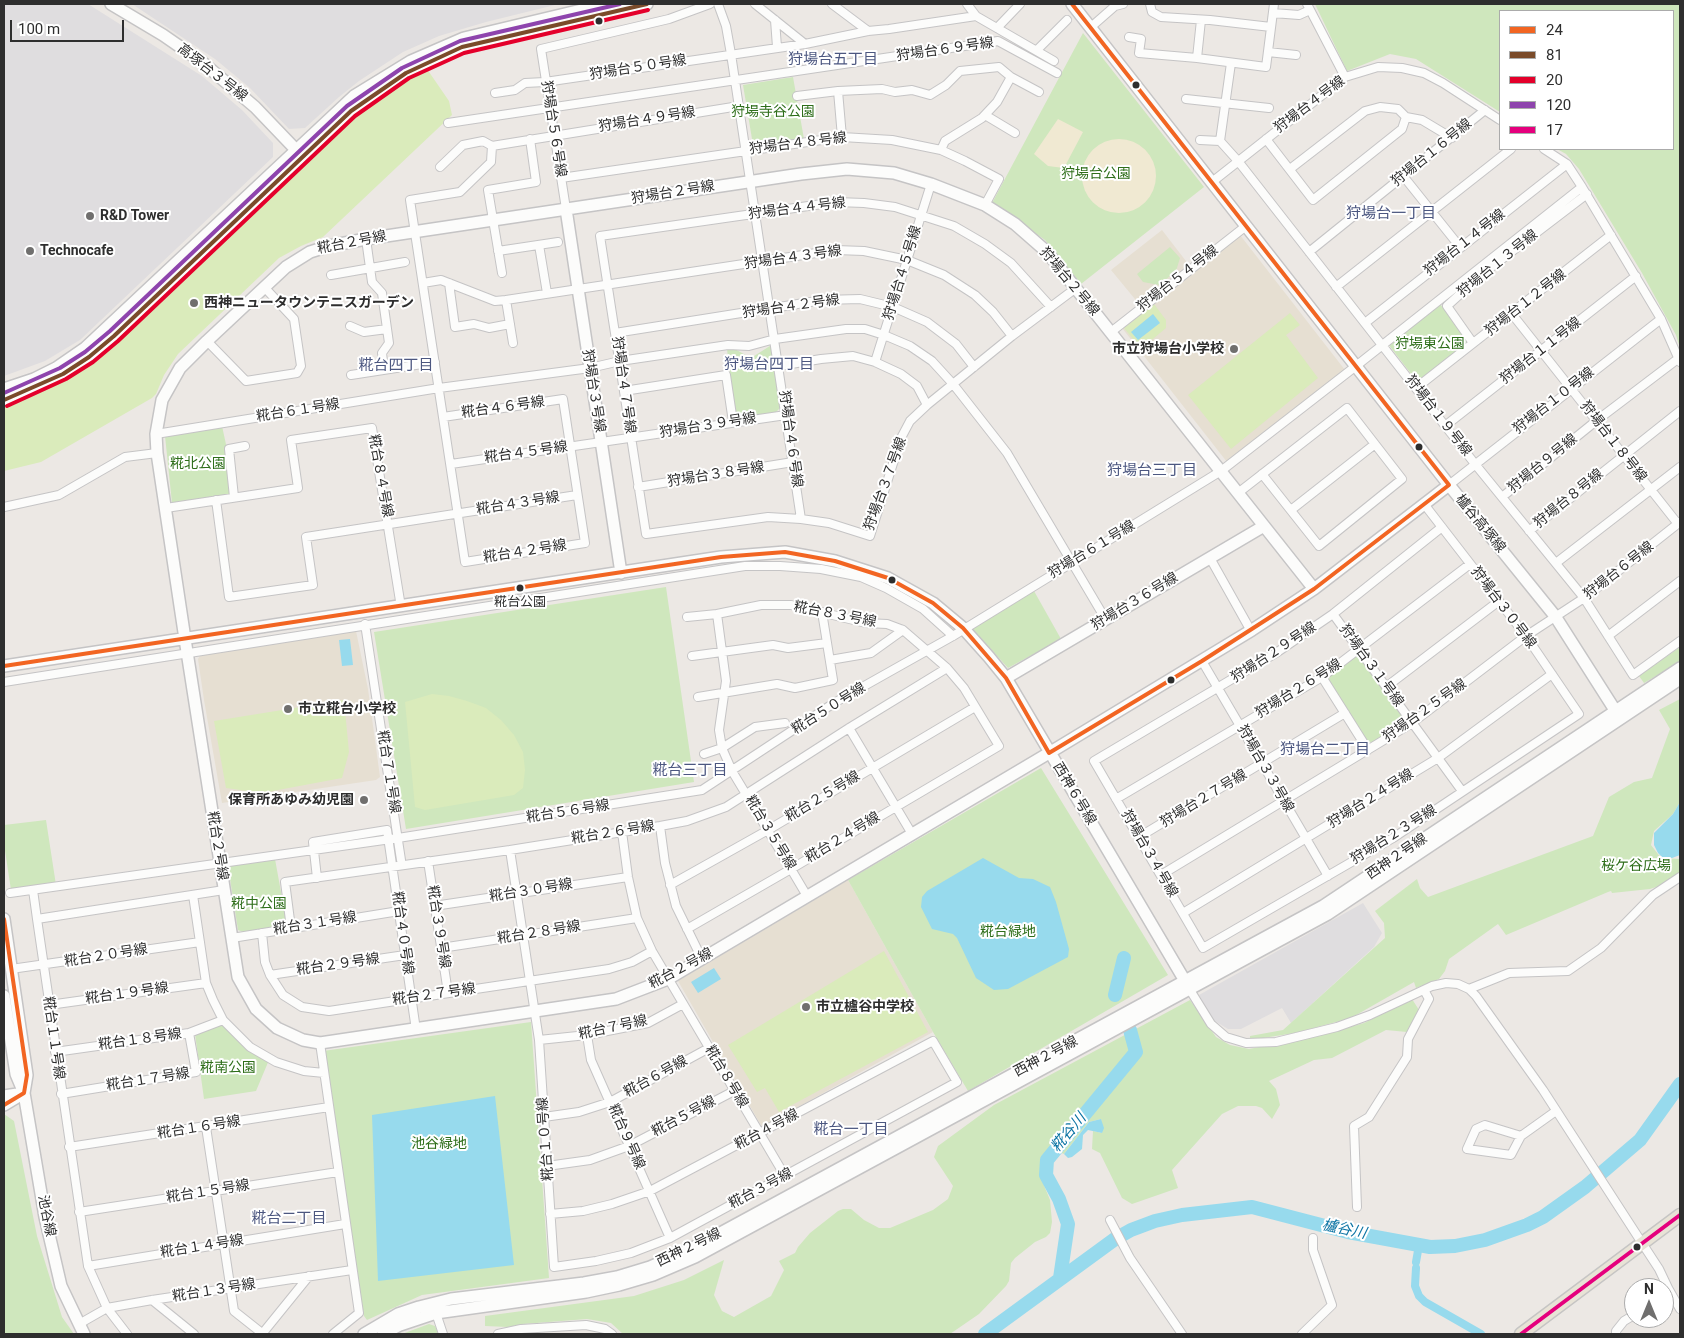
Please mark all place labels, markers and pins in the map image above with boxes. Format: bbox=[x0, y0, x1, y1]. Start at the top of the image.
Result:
unlabelled marker bbox=[594, 16, 604, 26]
unlabelled marker bbox=[1131, 80, 1141, 90]
place label: R&D Tower bbox=[100, 208, 169, 224]
marker: R&D Tower bbox=[84, 210, 96, 222]
place label: Technocafe bbox=[40, 243, 114, 259]
marker: Technocafe bbox=[24, 245, 36, 257]
place label: 西神ニュータウンテニスガーデン bbox=[204, 295, 414, 311]
marker: 西神ニュータウンテニスガーデン bbox=[188, 297, 200, 309]
place label: 市立狩場台小学校 bbox=[1112, 341, 1224, 357]
marker: 市立狩場台小学校 bbox=[1228, 343, 1240, 355]
unlabelled marker bbox=[1414, 442, 1424, 452]
unlabelled marker bbox=[887, 575, 897, 585]
marker: 糀台公園 bbox=[515, 583, 525, 593]
place label: 糀台公園 bbox=[494, 595, 546, 611]
unlabelled marker bbox=[1166, 675, 1176, 685]
place label: 市立糀台小学校 bbox=[298, 701, 396, 717]
marker: 市立糀台小学校 bbox=[282, 703, 294, 715]
place label: 保育所あゆみ幼児園 bbox=[228, 792, 354, 808]
marker: 保育所あゆみ幼児園 bbox=[358, 794, 370, 806]
place label: 市立櫨谷中学校 bbox=[816, 999, 914, 1015]
marker: 市立櫨谷中学校 bbox=[800, 1001, 812, 1013]
unlabelled marker bbox=[1632, 1242, 1642, 1252]

